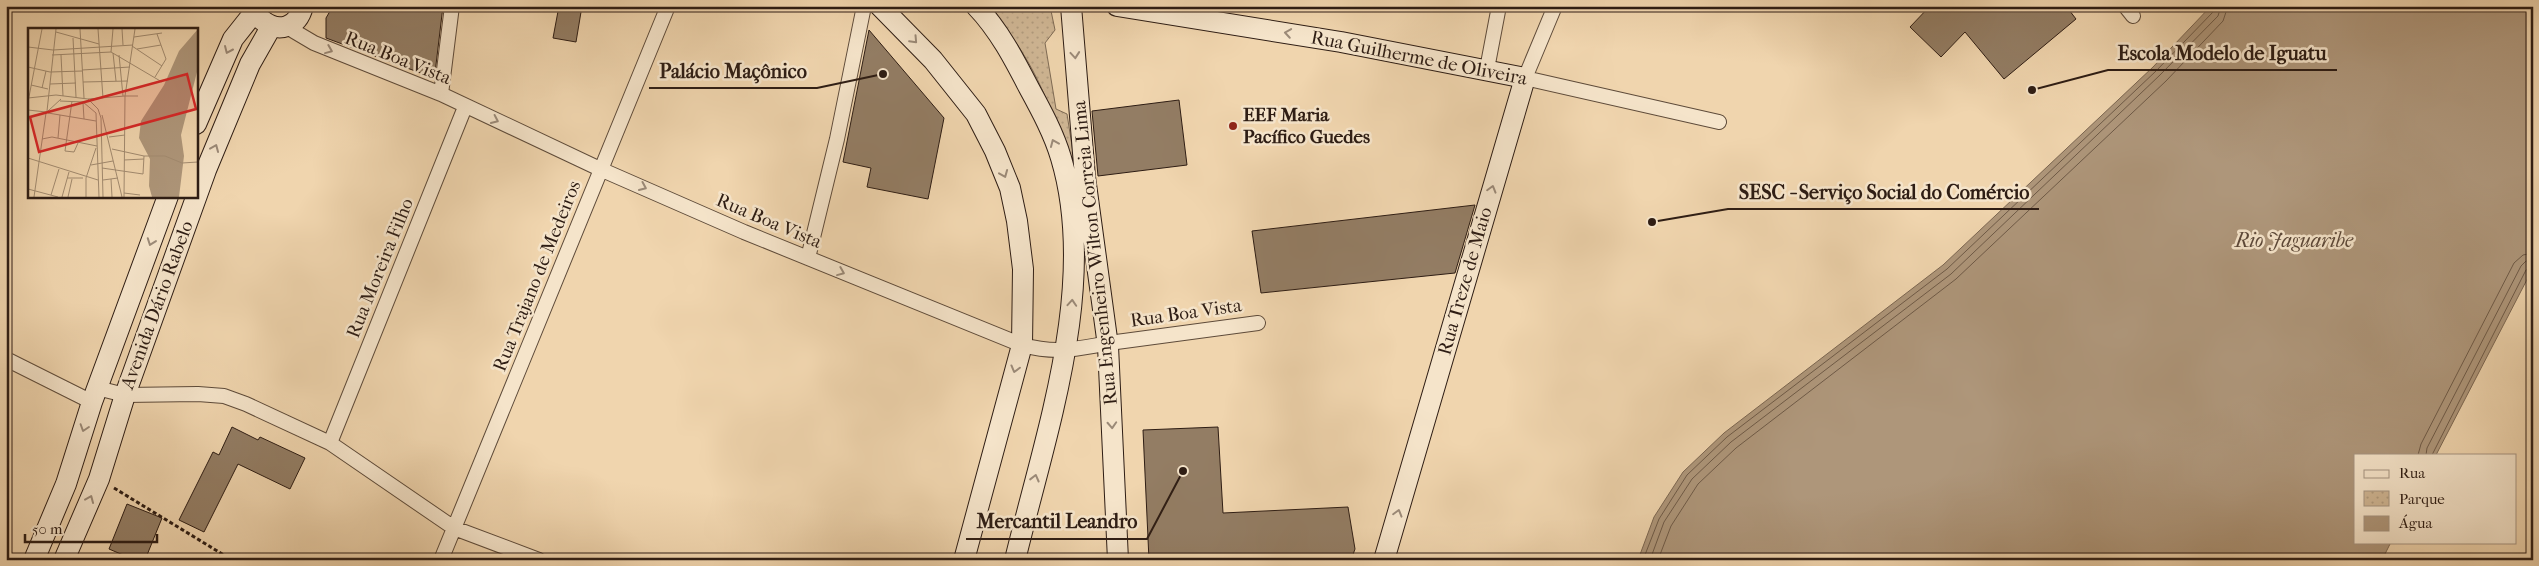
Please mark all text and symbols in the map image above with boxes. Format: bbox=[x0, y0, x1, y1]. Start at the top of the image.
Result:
street label: Rua Guilherme de Oliveira bbox=[1309, 26, 1529, 90]
street label: Rua Boa Vista bbox=[342, 27, 454, 89]
inset map bbox=[28, 28, 198, 198]
one-way arrow bbox=[1283, 29, 1292, 39]
one-way arrow bbox=[908, 35, 917, 44]
callout: Escola Modelo de Iguatu bbox=[2108, 35, 2337, 70]
text: Escola Modelo de Iguatu bbox=[2118, 42, 2327, 65]
one-way arrow bbox=[224, 44, 234, 53]
one-way arrow bbox=[324, 44, 333, 54]
one-way arrow bbox=[1069, 51, 1080, 59]
callout: Palácio Maçônico bbox=[649, 53, 817, 88]
text: Palácio Maçônico bbox=[659, 60, 807, 84]
street label: Rua Engenheiro Wilton Correia Lima bbox=[1068, 99, 1122, 406]
place label: EEF Maria Pacífico Guedes bbox=[1243, 104, 1370, 148]
one-way arrow bbox=[490, 114, 499, 125]
marker: EEF Maria Pacífico Guedes bbox=[1227, 120, 1239, 132]
one-way arrow bbox=[1050, 139, 1061, 148]
one-way arrow bbox=[209, 144, 219, 153]
one-way arrow bbox=[998, 169, 1008, 178]
callout: SESC - Serviço Social do Comércio bbox=[1728, 174, 2039, 209]
street label: Rua Trajano de Medeiros bbox=[489, 177, 585, 375]
one-way arrow bbox=[638, 181, 647, 192]
text: SESC - Serviço Social do Comércio bbox=[1739, 181, 2029, 205]
one-way arrow bbox=[1487, 185, 1497, 194]
street label: Rua Boa Vista bbox=[713, 189, 825, 253]
street label: Rua Moreira Filho bbox=[342, 195, 418, 341]
street label: Rua Treze de Maio bbox=[1433, 204, 1497, 358]
street label: Avenida Dário Rabelo bbox=[116, 217, 198, 393]
water label: Rio Jaguaribe bbox=[2233, 229, 2354, 252]
one-way arrow bbox=[147, 237, 157, 246]
one-way arrow bbox=[836, 266, 844, 276]
street label: Rua Boa Vista bbox=[1129, 294, 1243, 332]
one-way arrow bbox=[1067, 299, 1078, 307]
one-way arrow bbox=[1011, 364, 1021, 372]
one-way arrow bbox=[1106, 421, 1117, 429]
one-way arrow bbox=[80, 423, 90, 431]
legend bbox=[2354, 454, 2516, 544]
text: Rua bbox=[2399, 464, 2426, 482]
one-way arrow bbox=[1029, 474, 1040, 483]
text: Parque bbox=[2399, 490, 2445, 508]
one-way arrow bbox=[84, 495, 95, 504]
callout: Mercantil Leandro bbox=[966, 504, 1147, 539]
one-way arrow bbox=[1392, 509, 1402, 518]
text: Mercantil Leandro bbox=[975, 510, 1138, 533]
scale bar bbox=[25, 511, 158, 543]
text: Água bbox=[2398, 514, 2433, 532]
text: 50 m bbox=[32, 520, 63, 538]

